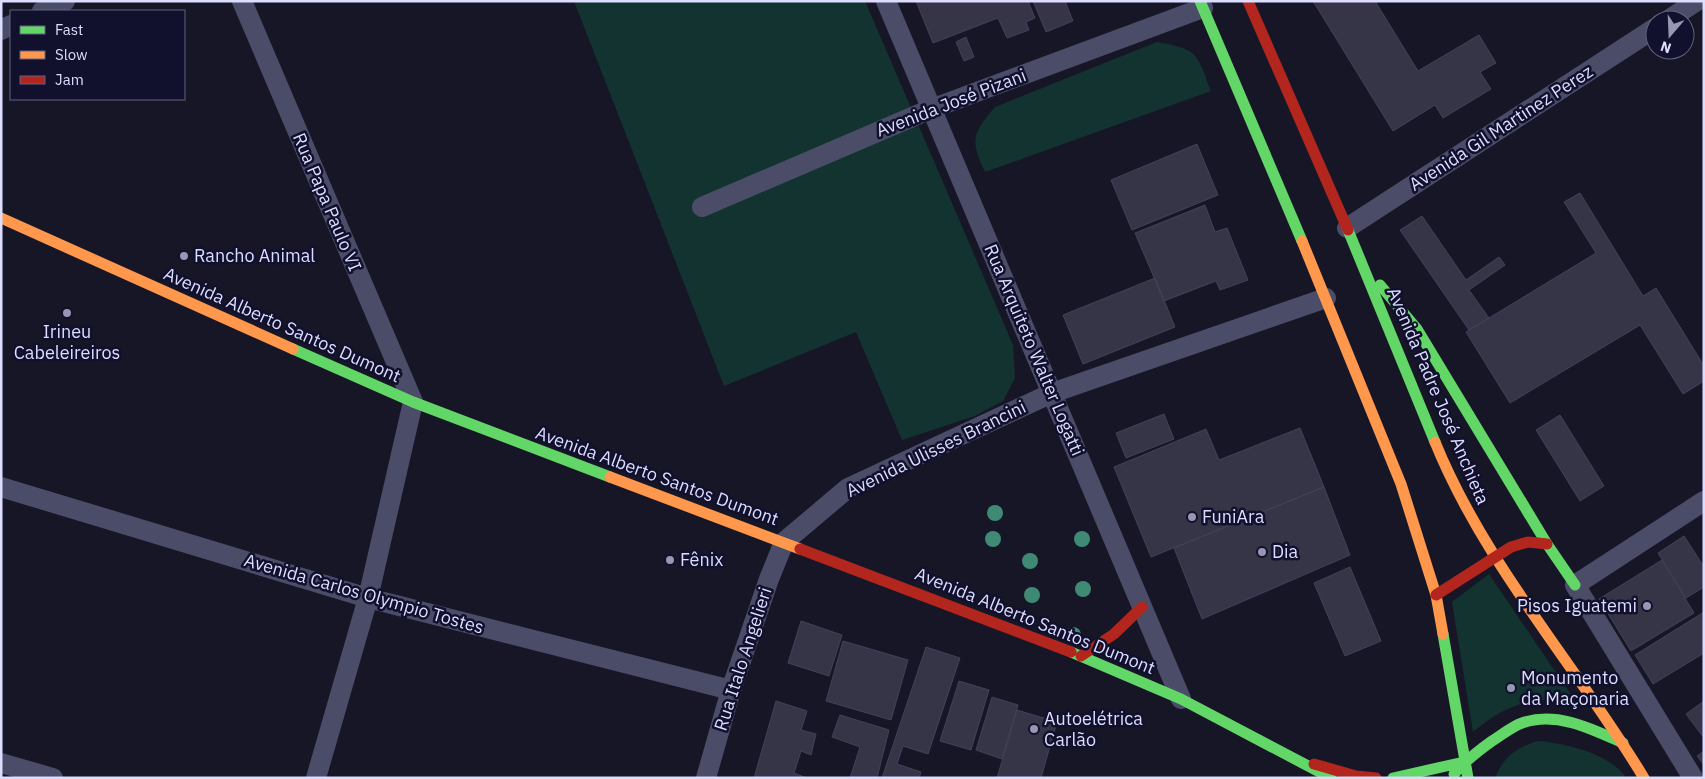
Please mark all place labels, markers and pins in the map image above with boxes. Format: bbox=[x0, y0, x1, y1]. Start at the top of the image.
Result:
place label: Rancho Animal bbox=[194, 244, 315, 267]
marker: Rancho Animal bbox=[178, 250, 190, 262]
marker: Irineu Cabeleireiros bbox=[61, 307, 73, 319]
place label: Irineu Cabeleireiros bbox=[14, 320, 120, 364]
place label: FuniAra bbox=[1202, 505, 1265, 528]
marker: FuniAra bbox=[1186, 511, 1198, 523]
place label: Dia bbox=[1272, 540, 1299, 563]
marker: Dia bbox=[1256, 546, 1268, 558]
place label: Fênix bbox=[680, 548, 723, 571]
marker: Fênix bbox=[664, 554, 676, 566]
place label: Pisos Iguatemi bbox=[1517, 594, 1637, 617]
marker: Pisos Iguatemi bbox=[1641, 600, 1653, 612]
place label: Monumento da Maçonaria bbox=[1521, 666, 1629, 710]
marker: Monumento da Maçonaria bbox=[1505, 682, 1517, 694]
place label: Autoelétrica Carlão bbox=[1044, 707, 1143, 751]
marker: Autoelétrica Carlão bbox=[1028, 723, 1040, 735]

